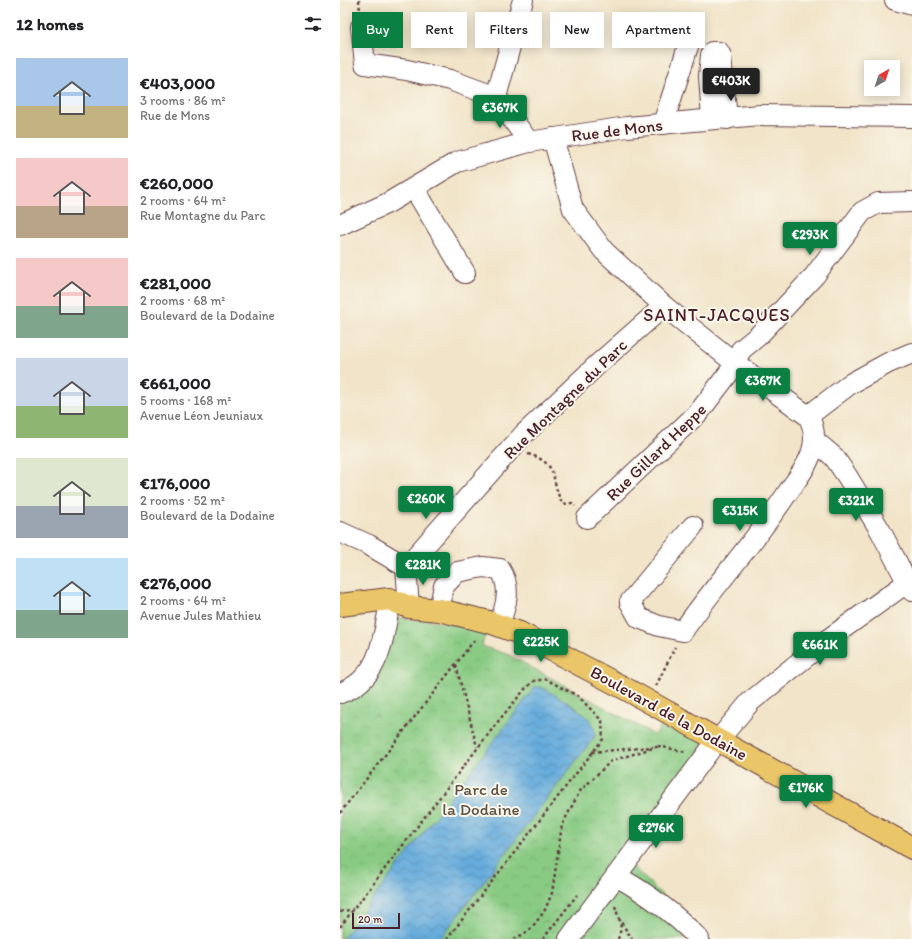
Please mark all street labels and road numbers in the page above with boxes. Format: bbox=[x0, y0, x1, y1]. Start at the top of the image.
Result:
street label: Rue de Mons bbox=[570, 114, 664, 146]
street label: Rue Montagne du Parc bbox=[499, 335, 631, 463]
street label: Rue Gillard Heppe bbox=[602, 399, 710, 505]
street label: Boulevard de la Dodaine bbox=[587, 662, 751, 764]

